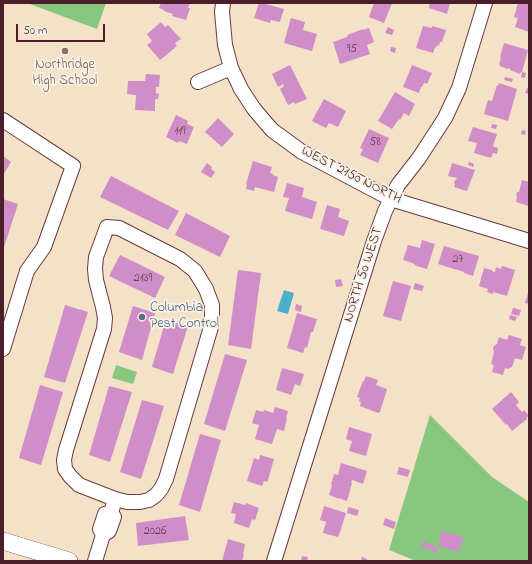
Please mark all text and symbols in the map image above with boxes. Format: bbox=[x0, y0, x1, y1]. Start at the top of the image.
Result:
scale bar bbox=[18, 16, 107, 42]
text: 50 m bbox=[23, 22, 47, 40]
house number: 95 bbox=[347, 43, 357, 57]
marker: Northridge High School bbox=[60, 46, 70, 56]
place label: Northridge High School bbox=[33, 58, 97, 90]
house number: 119 bbox=[174, 125, 186, 139]
house number: 58 bbox=[369, 136, 381, 150]
street label: WEST 2150 NORTH bbox=[298, 143, 404, 209]
street label: NORTH 50 WEST bbox=[341, 225, 387, 325]
house number: 27 bbox=[453, 253, 463, 267]
house number: 2139 bbox=[134, 272, 152, 286]
place label: Columbia Pest Control bbox=[150, 301, 219, 334]
marker: Columbia Pest Control bbox=[137, 312, 147, 322]
house number: 2026 bbox=[144, 525, 166, 539]

